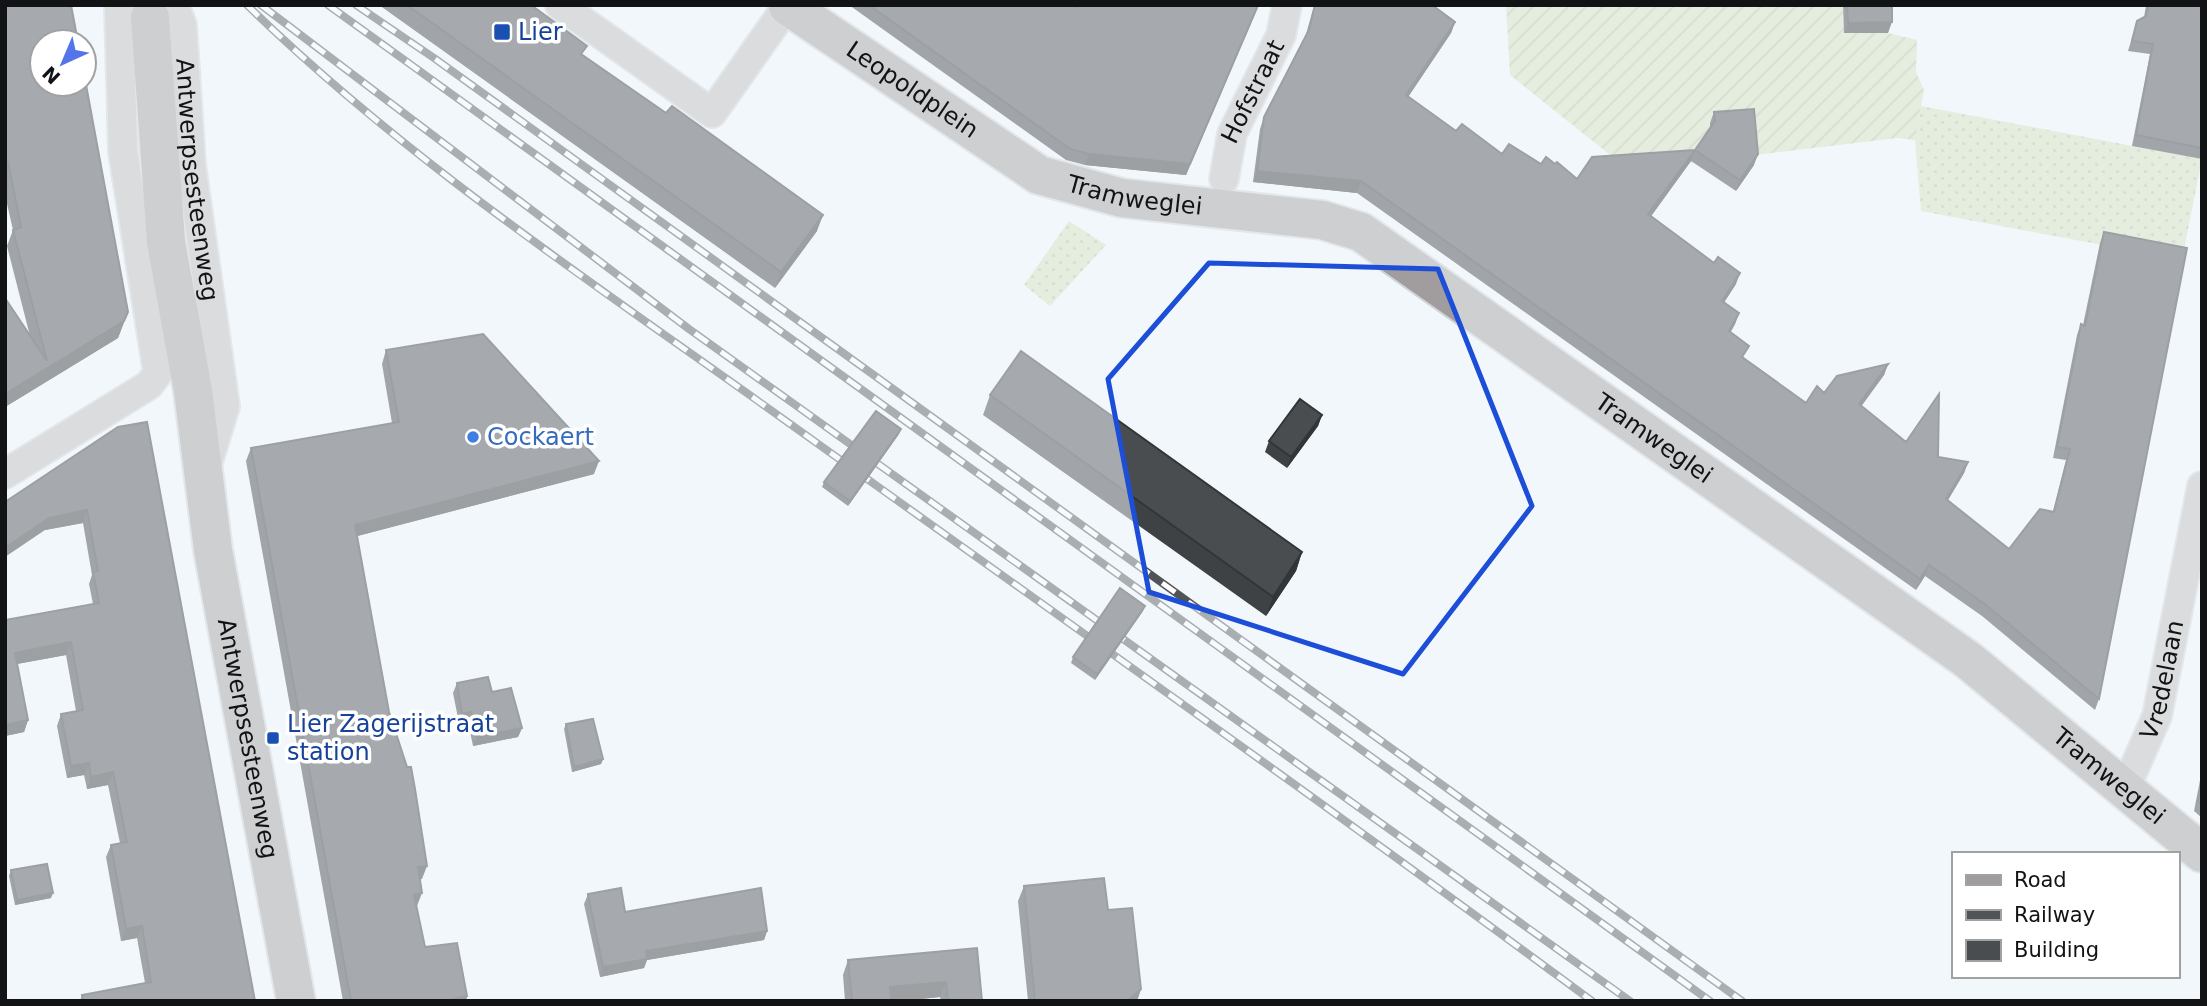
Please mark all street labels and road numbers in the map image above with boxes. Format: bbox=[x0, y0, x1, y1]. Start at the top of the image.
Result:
street label: Leopoldplein bbox=[841, 35, 984, 144]
street label: Hofstraat bbox=[1216, 35, 1290, 148]
street label: Antwerpsesteenweg bbox=[170, 57, 224, 303]
street label: Tramweglei bbox=[1063, 169, 1204, 221]
street label: Tramweglei bbox=[1589, 387, 1718, 489]
street label: Antwerpsesteenweg bbox=[212, 616, 284, 861]
street label: Vredelaan bbox=[2134, 618, 2189, 744]
street label: Tramweglei bbox=[2046, 721, 2171, 830]

